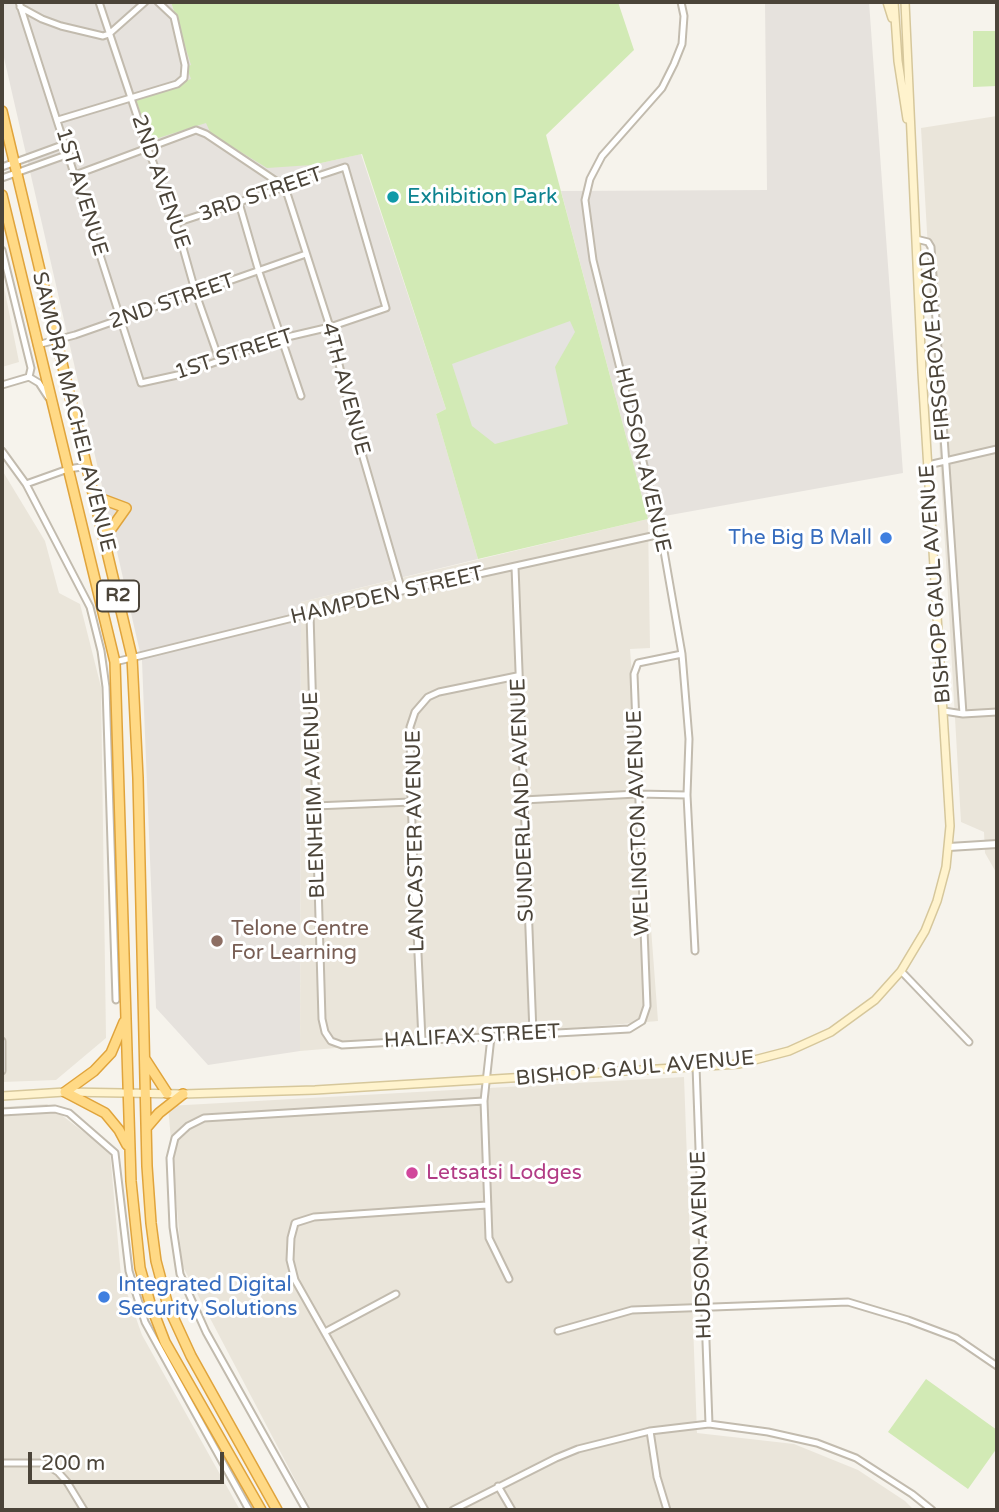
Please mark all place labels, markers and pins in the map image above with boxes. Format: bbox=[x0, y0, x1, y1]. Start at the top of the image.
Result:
place label: Exhibition Park bbox=[407, 184, 557, 210]
marker: Exhibition Park bbox=[385, 189, 401, 205]
place label: The Big B Mall bbox=[728, 525, 872, 551]
marker: The Big B Mall bbox=[878, 530, 894, 546]
place label: Telone Centre For Learning bbox=[231, 916, 369, 966]
marker: Telone Centre For Learning bbox=[209, 933, 225, 949]
place label: Letsatsi Lodges bbox=[426, 1160, 582, 1186]
marker: Letsatsi Lodges bbox=[404, 1165, 420, 1181]
place label: Integrated Digital Security Solutions bbox=[118, 1272, 297, 1322]
marker: Integrated Digital Security Solutions bbox=[96, 1289, 112, 1305]

